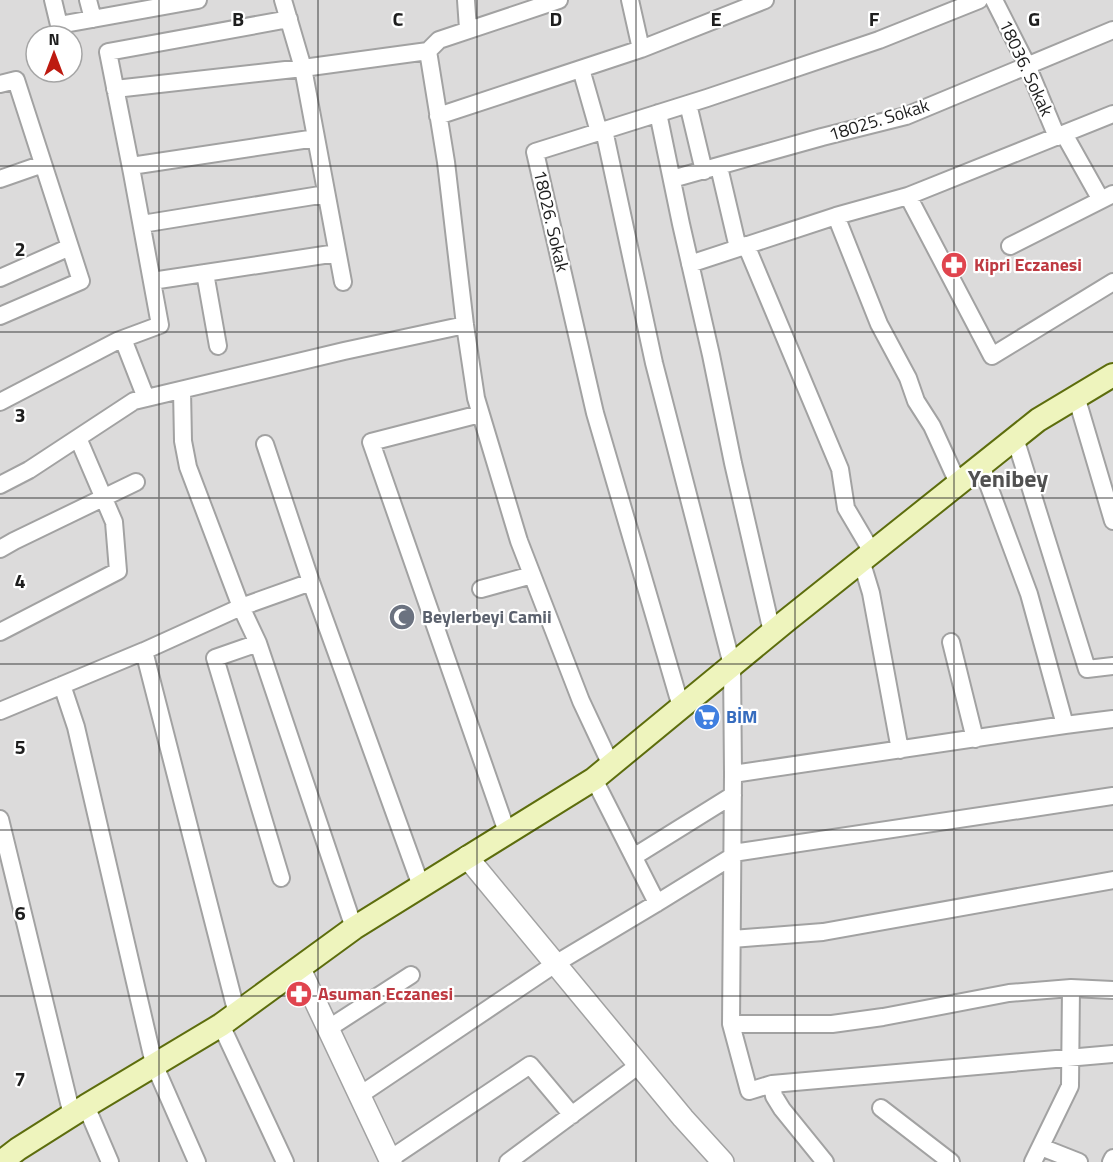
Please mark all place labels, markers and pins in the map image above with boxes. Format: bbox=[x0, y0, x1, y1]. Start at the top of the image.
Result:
pharmacy icon: Kipri Eczanesi bbox=[939, 250, 969, 280]
place label: Kipri Eczanesi bbox=[974, 251, 1082, 278]
mosque icon: Beylerbeyi Camii bbox=[387, 602, 417, 632]
place label: Beylerbeyi Camii bbox=[422, 603, 552, 630]
supermarket icon: BİM bbox=[692, 702, 722, 732]
place label: BİM bbox=[726, 703, 758, 730]
pharmacy icon: Asuman Eczanesi bbox=[284, 979, 314, 1009]
place label: Asuman Eczanesi bbox=[318, 980, 453, 1007]

